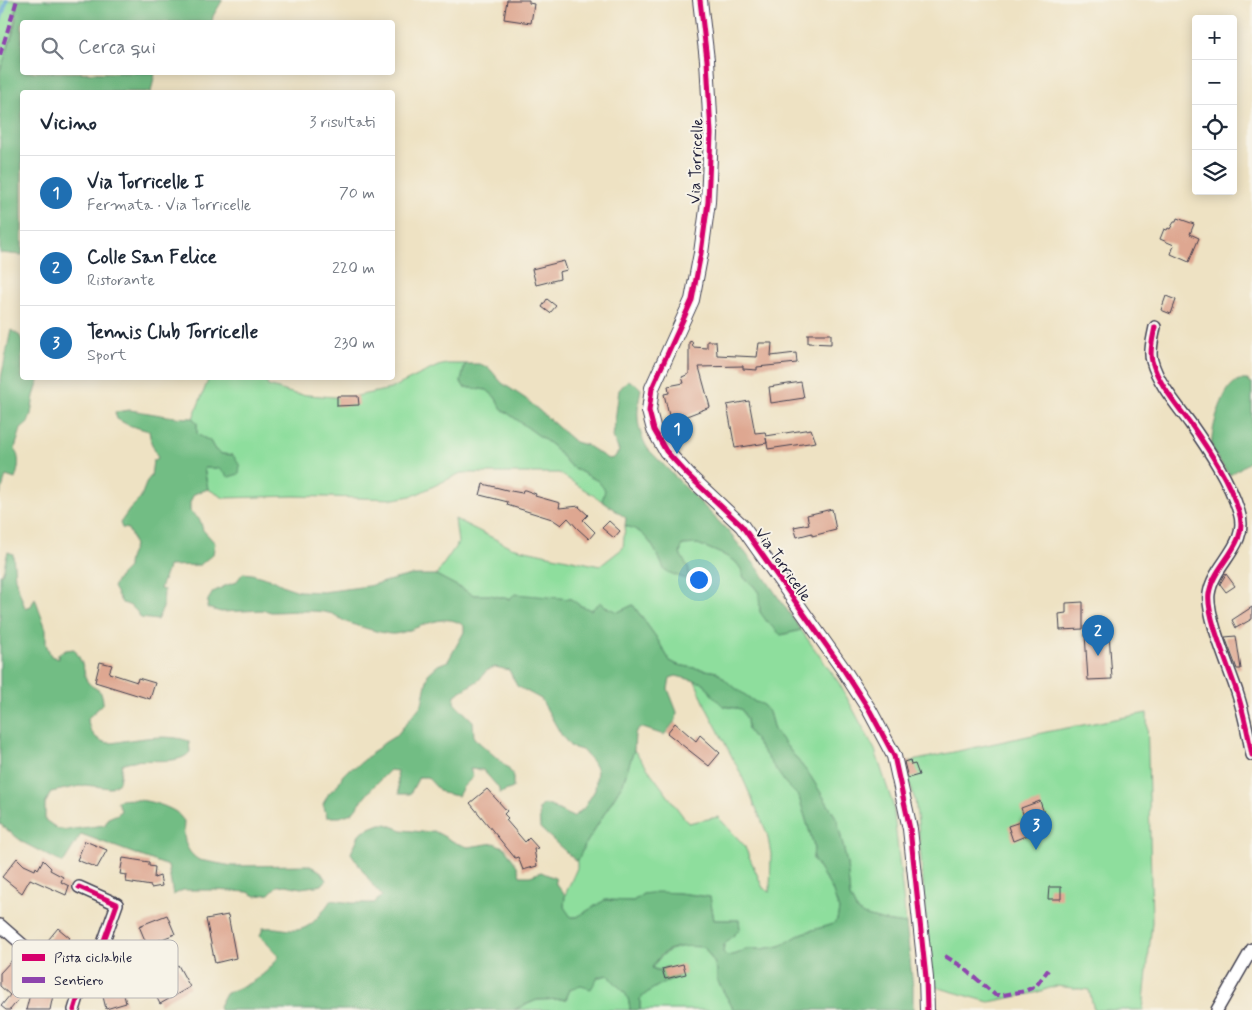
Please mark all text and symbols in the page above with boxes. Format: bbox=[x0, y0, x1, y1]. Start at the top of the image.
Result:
map controls bbox=[1192, 15, 1237, 195]
button: + bbox=[1192, 15, 1237, 60]
search box bbox=[20, 20, 395, 75]
icon: search bbox=[38, 34, 66, 62]
text: Cerca qui bbox=[78, 35, 156, 60]
button: − bbox=[1192, 60, 1237, 105]
button: locate bbox=[1192, 105, 1237, 150]
text: Vicino bbox=[40, 109, 97, 137]
text: 3 risultati bbox=[309, 112, 375, 133]
street label: Via Torricelle bbox=[685, 117, 709, 204]
button: layers bbox=[1192, 150, 1237, 195]
text: Via Torricelle I bbox=[87, 170, 204, 195]
text: 1 bbox=[52, 183, 60, 204]
text: 70 m bbox=[339, 183, 375, 204]
text: Fermata · Via Torricelle bbox=[87, 195, 251, 216]
text: Colle San Felice bbox=[87, 245, 217, 270]
text: 2 bbox=[52, 258, 60, 279]
text: 220 m bbox=[332, 258, 375, 279]
text: Ristorante bbox=[87, 270, 155, 291]
text: Tennis Club Torricelle bbox=[87, 320, 258, 345]
text: 3 bbox=[52, 333, 60, 354]
text: 230 m bbox=[334, 333, 375, 354]
text: Sport bbox=[87, 345, 127, 366]
pin: 1 bbox=[661, 413, 693, 454]
street label: Via Torricelle bbox=[750, 524, 816, 606]
your location bbox=[686, 567, 712, 593]
pin: 2 bbox=[1082, 615, 1114, 656]
pin: 3 bbox=[1020, 809, 1052, 850]
legend bbox=[12, 940, 178, 998]
text: Pista ciclabile bbox=[54, 949, 132, 967]
text: Sentiero bbox=[54, 972, 104, 990]

